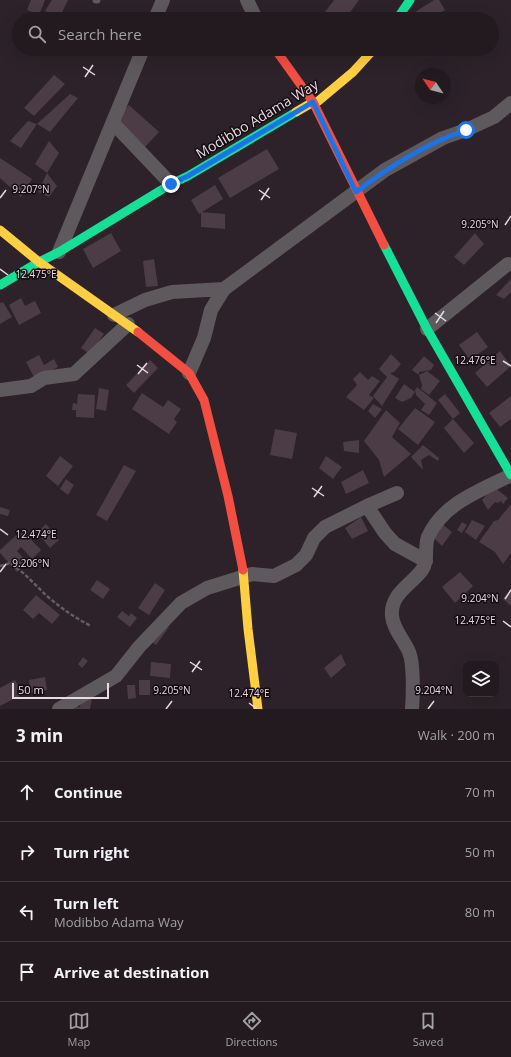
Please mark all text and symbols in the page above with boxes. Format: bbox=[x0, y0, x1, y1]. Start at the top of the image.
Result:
search box bbox=[12, 12, 499, 56]
icon: search bbox=[26, 23, 48, 45]
text: Search here bbox=[58, 24, 142, 44]
north arrow bbox=[415, 68, 451, 104]
street label: Modibbo Adama Way bbox=[192, 74, 322, 163]
route start bbox=[457, 121, 475, 139]
route end bbox=[162, 175, 180, 193]
text: 9.207°N bbox=[12, 182, 50, 196]
text: 9.205°N bbox=[461, 217, 499, 231]
text: 12.475°E bbox=[15, 267, 57, 281]
text: 12.476°E bbox=[454, 353, 496, 367]
text: 12.474°E bbox=[15, 527, 57, 541]
text: 9.206°N bbox=[12, 556, 50, 570]
text: 9.204°N bbox=[461, 591, 499, 605]
text: 12.475°E bbox=[454, 613, 496, 627]
map controls bbox=[463, 661, 499, 697]
button: layers bbox=[463, 661, 499, 697]
scale bar bbox=[12, 681, 109, 700]
text: 50 m bbox=[18, 682, 44, 697]
text: 9.205°N bbox=[153, 683, 191, 697]
text: 9.204°N bbox=[415, 683, 453, 697]
text: 12.474°E bbox=[228, 686, 270, 700]
text: 3 min bbox=[16, 724, 63, 747]
text: Walk · 200 m bbox=[418, 726, 495, 744]
icon: ahead bbox=[16, 781, 38, 803]
text: Continue bbox=[54, 782, 122, 802]
text: 70 m bbox=[465, 783, 495, 801]
icon: right bbox=[16, 841, 38, 863]
text: Turn right bbox=[54, 842, 129, 862]
text: 50 m bbox=[465, 843, 495, 861]
text: Turn left bbox=[54, 893, 119, 913]
icon: left bbox=[16, 901, 38, 923]
text: 80 m bbox=[465, 903, 495, 921]
text: Modibbo Adama Way bbox=[54, 913, 184, 931]
icon: arrive bbox=[16, 961, 38, 983]
text: Arrive at destination bbox=[54, 962, 209, 982]
tab: Map bbox=[68, 1010, 90, 1049]
tab: Directions bbox=[226, 1010, 278, 1049]
tab: Saved bbox=[413, 1010, 443, 1049]

